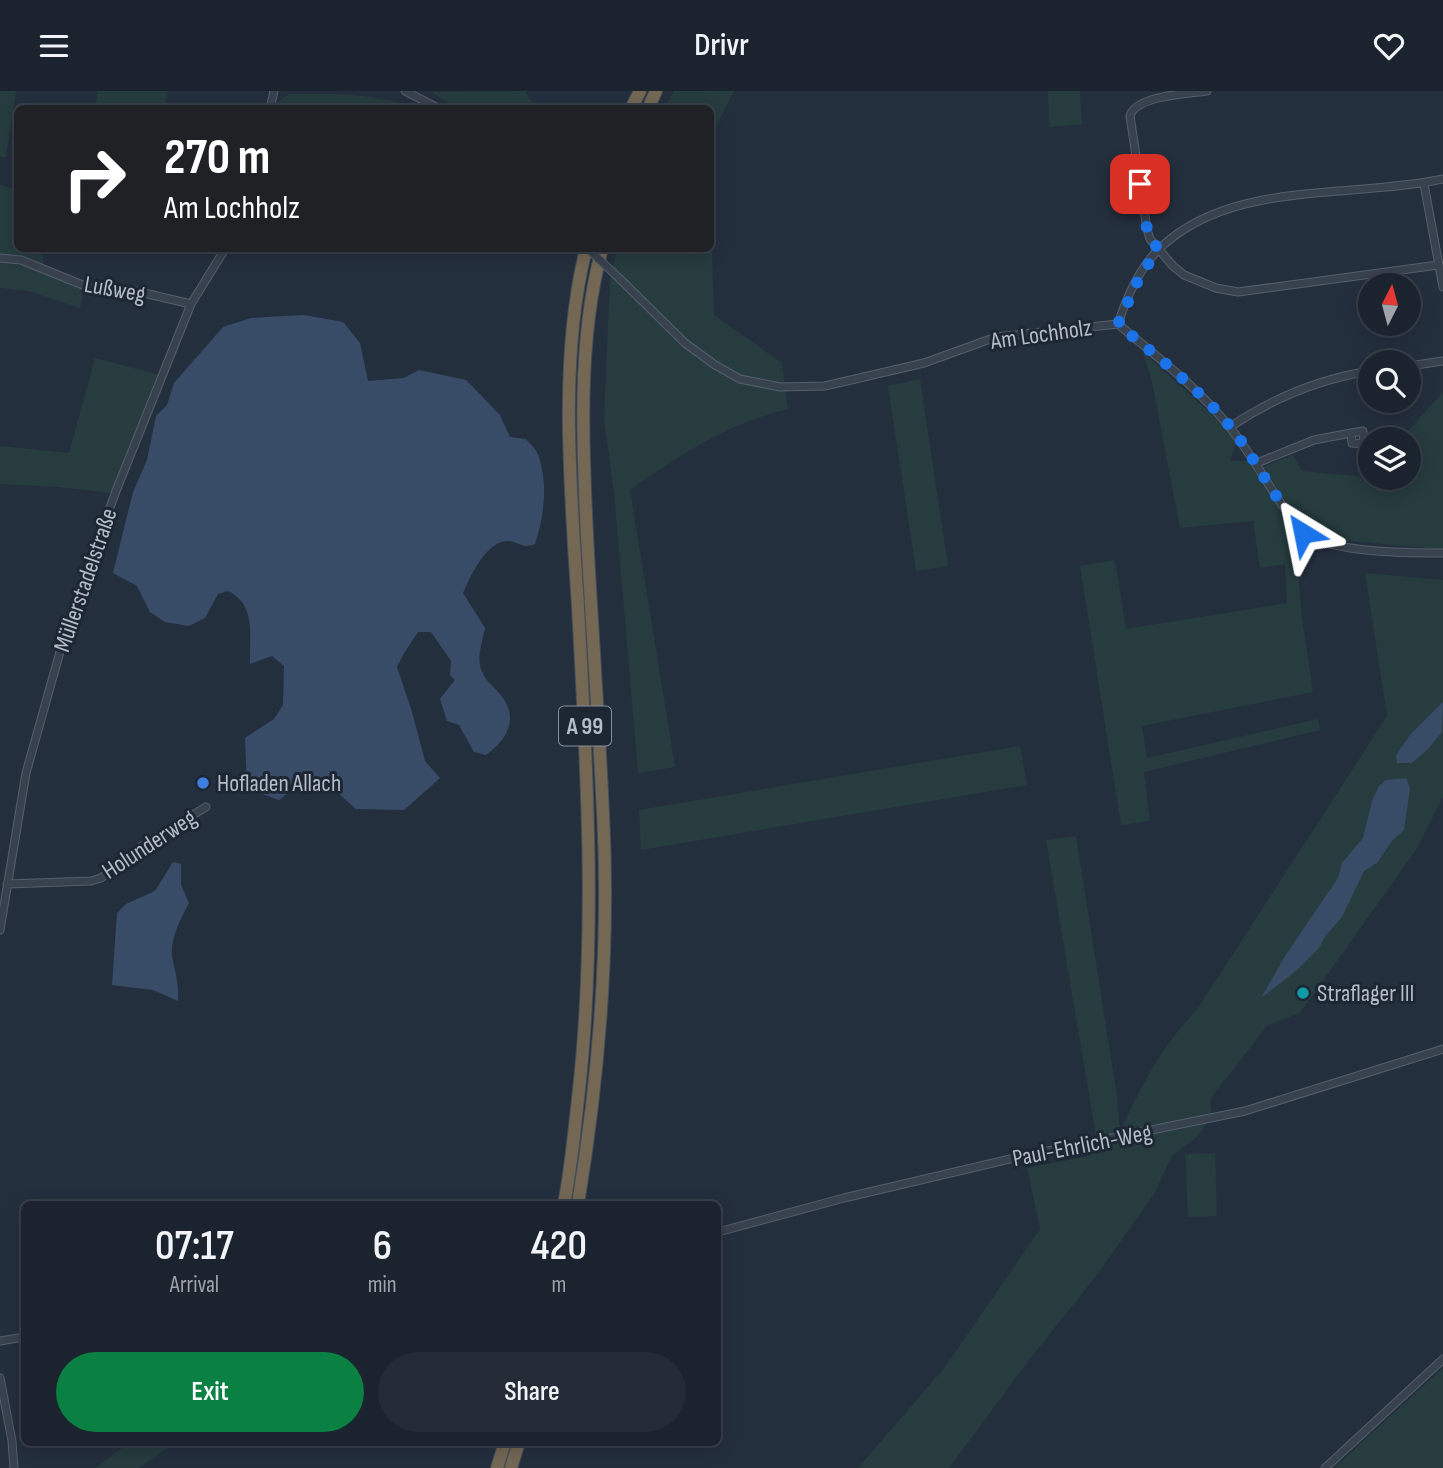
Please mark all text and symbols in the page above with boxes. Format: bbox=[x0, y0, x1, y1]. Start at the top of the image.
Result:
text: Drivr bbox=[694, 26, 749, 65]
icon: menu bbox=[35, 27, 73, 65]
icon: heart bbox=[1370, 27, 1408, 65]
text: 270 m bbox=[164, 129, 270, 188]
icon: right bbox=[49, 133, 140, 224]
pin bbox=[1110, 154, 1170, 214]
icon: arrive bbox=[1121, 165, 1159, 203]
text: Am Lochholz bbox=[164, 189, 300, 228]
street label: Lußweg bbox=[82, 270, 148, 309]
north arrow bbox=[1358, 273, 1421, 336]
map controls bbox=[1358, 273, 1421, 490]
street label: Am Lochholz bbox=[988, 313, 1094, 356]
button: search bbox=[1358, 350, 1421, 413]
button: layers bbox=[1358, 427, 1421, 490]
position arrow bbox=[1266, 496, 1340, 570]
street label: Müllerstadelstraße bbox=[47, 505, 124, 656]
road number: A 99 bbox=[559, 706, 611, 745]
place label: Hofladen Allach bbox=[217, 769, 341, 798]
marker: Hofladen Allach bbox=[195, 775, 211, 791]
street label: Holunderweg bbox=[97, 803, 202, 886]
place label: Straflager III bbox=[1317, 979, 1414, 1008]
marker: Straflager III bbox=[1295, 985, 1311, 1001]
street label: Paul-Ehrlich-Weg bbox=[1010, 1118, 1154, 1173]
text: 07:17 bbox=[155, 1221, 234, 1272]
text: 6 bbox=[373, 1221, 392, 1272]
text: 420 bbox=[531, 1221, 587, 1272]
text: Arrival bbox=[170, 1271, 219, 1299]
text: min bbox=[368, 1271, 397, 1299]
text: m bbox=[551, 1271, 566, 1299]
button: Exit bbox=[56, 1352, 364, 1432]
button: Share bbox=[378, 1352, 686, 1432]

